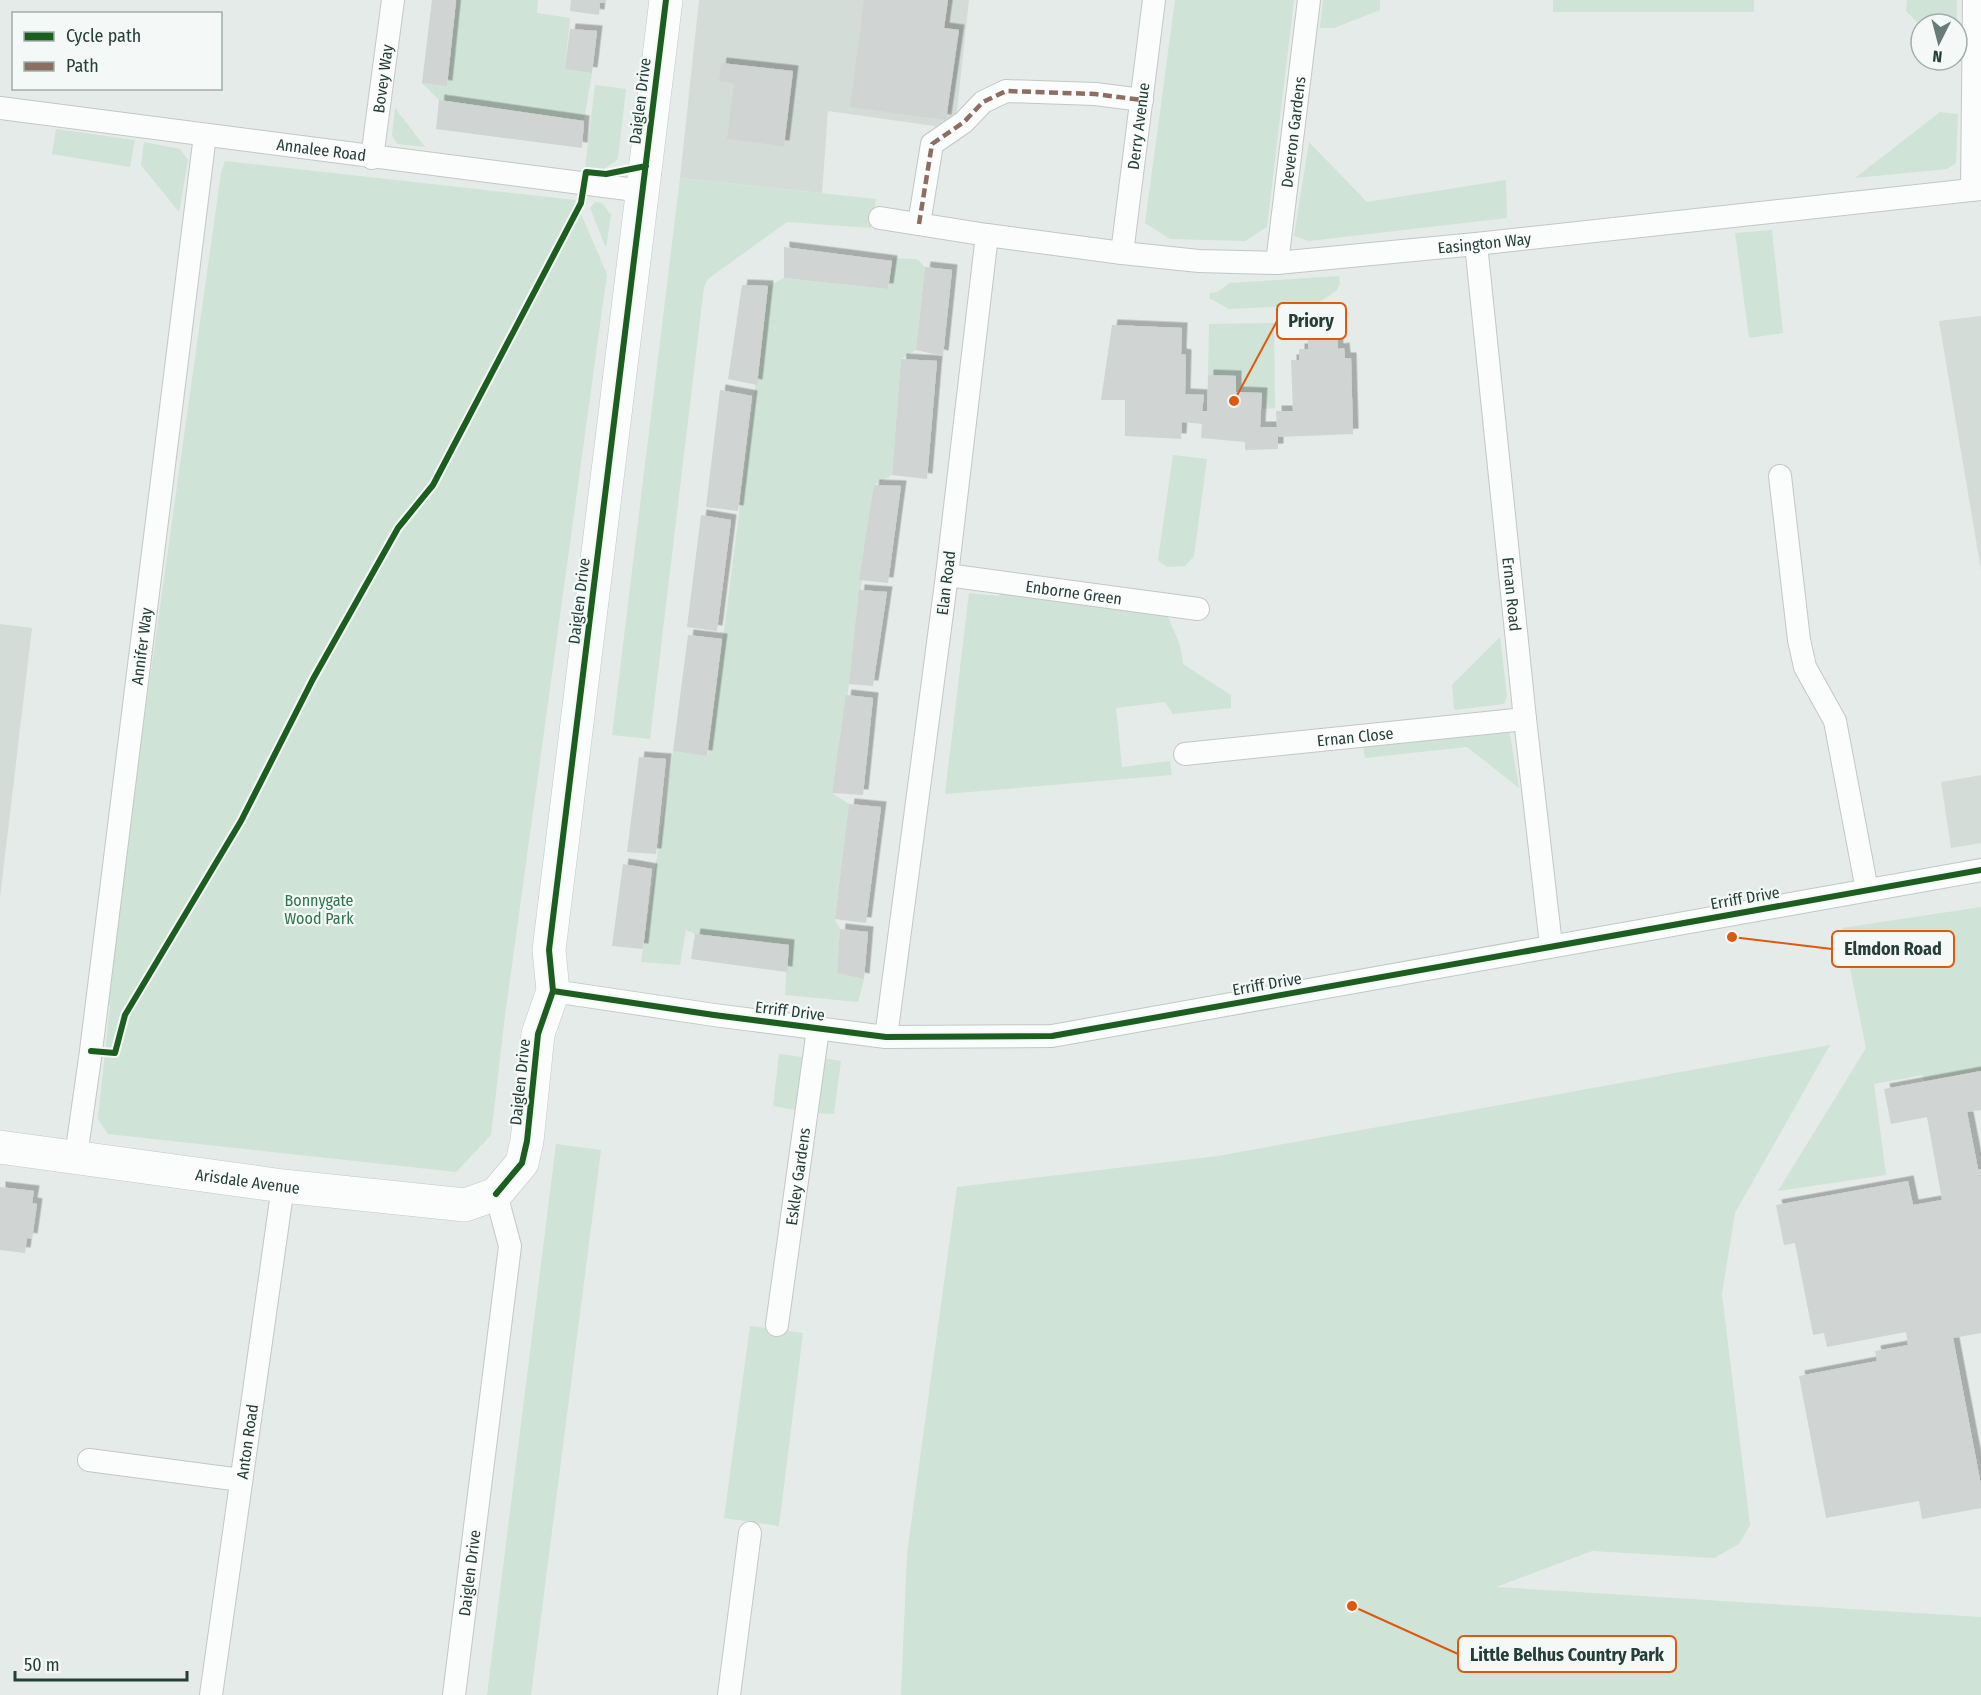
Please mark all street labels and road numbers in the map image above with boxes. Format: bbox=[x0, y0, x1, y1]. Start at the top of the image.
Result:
street label: Bovey Way bbox=[369, 42, 397, 114]
street label: Daiglen Drive bbox=[625, 57, 655, 145]
street label: Deveron Gardens bbox=[1277, 75, 1309, 189]
street label: Derry Avenue bbox=[1123, 81, 1153, 171]
street label: Annalee Road bbox=[276, 134, 367, 165]
street label: Easington Way bbox=[1437, 228, 1533, 257]
street label: Elan Road bbox=[933, 550, 959, 616]
street label: Ernan Road bbox=[1499, 556, 1525, 632]
street label: Daiglen Drive bbox=[564, 557, 594, 645]
street label: Enborne Green bbox=[1025, 576, 1123, 608]
street label: Annifer Way bbox=[127, 606, 156, 686]
street label: Ernan Close bbox=[1316, 723, 1394, 750]
street label: Erriff Drive bbox=[1709, 883, 1781, 913]
street label: Erriff Drive bbox=[1231, 969, 1303, 999]
street label: Erriff Drive bbox=[754, 997, 826, 1025]
street label: Daiglen Drive bbox=[506, 1038, 534, 1126]
street label: Eskley Gardens bbox=[781, 1126, 814, 1227]
street label: Arisdale Avenue bbox=[194, 1165, 301, 1197]
street label: Anton Road bbox=[232, 1403, 262, 1480]
street label: Daiglen Drive bbox=[454, 1529, 484, 1617]

